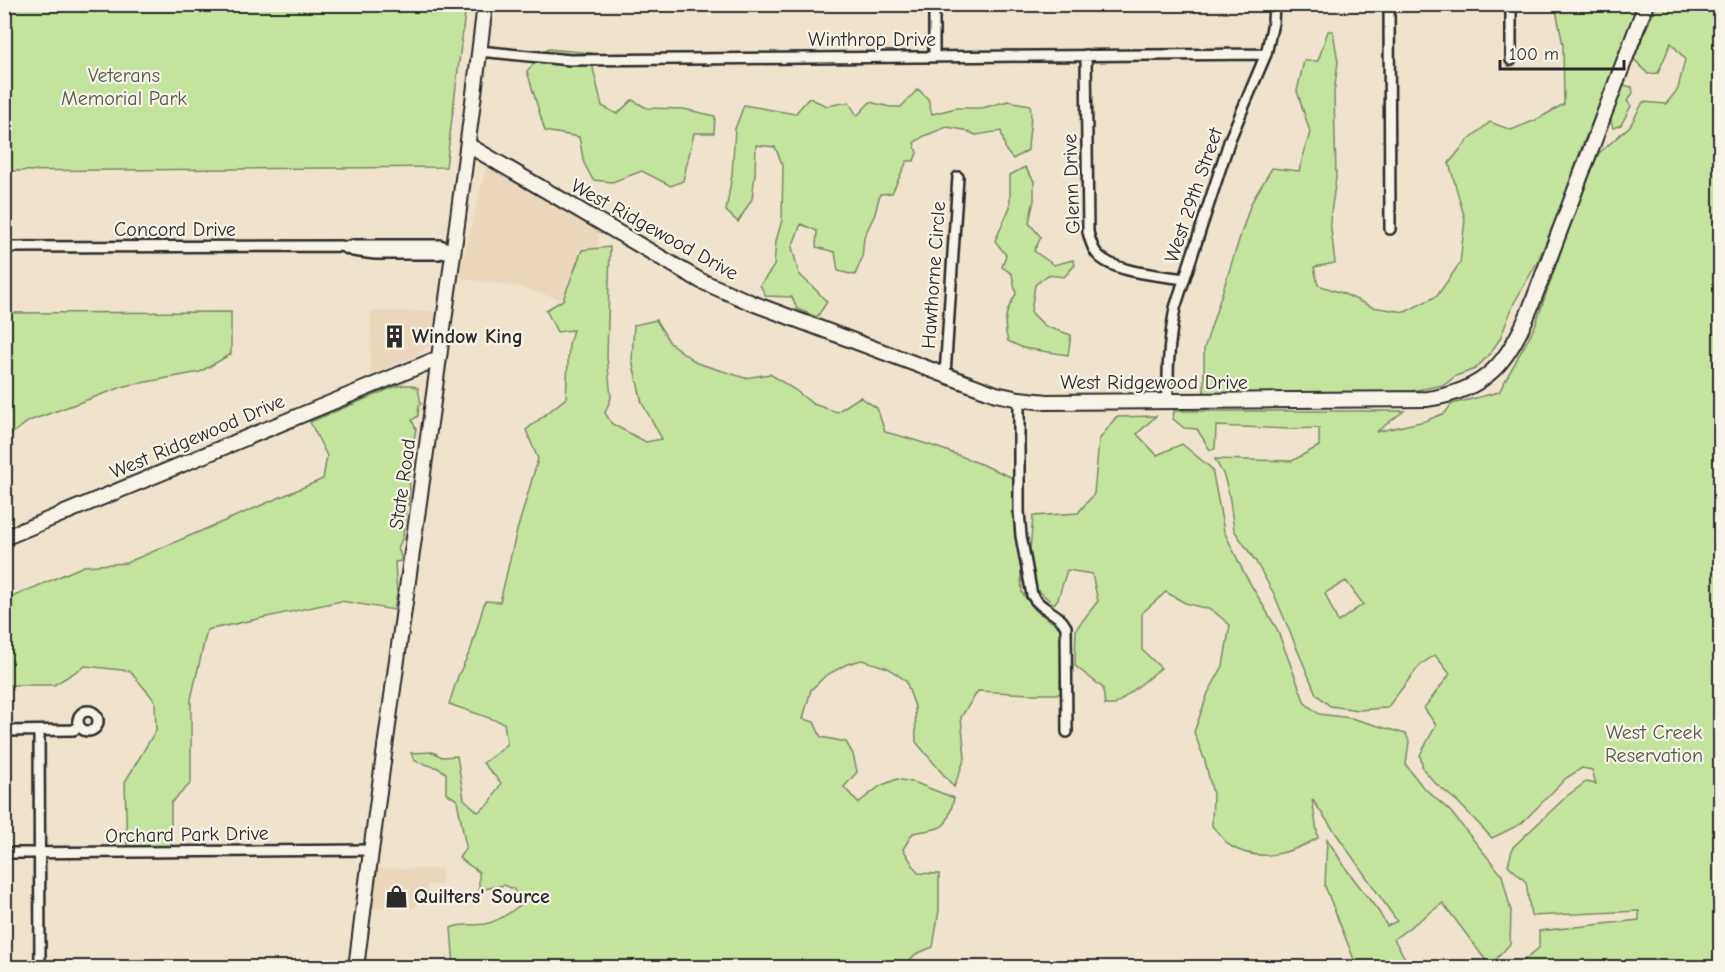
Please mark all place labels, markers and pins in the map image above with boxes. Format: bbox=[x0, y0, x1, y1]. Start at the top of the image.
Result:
building icon: Window King bbox=[381, 323, 407, 349]
place label: Window King bbox=[412, 325, 523, 348]
shop icon: Quilters' Source bbox=[383, 883, 409, 909]
place label: Quilters' Source bbox=[414, 885, 550, 908]

